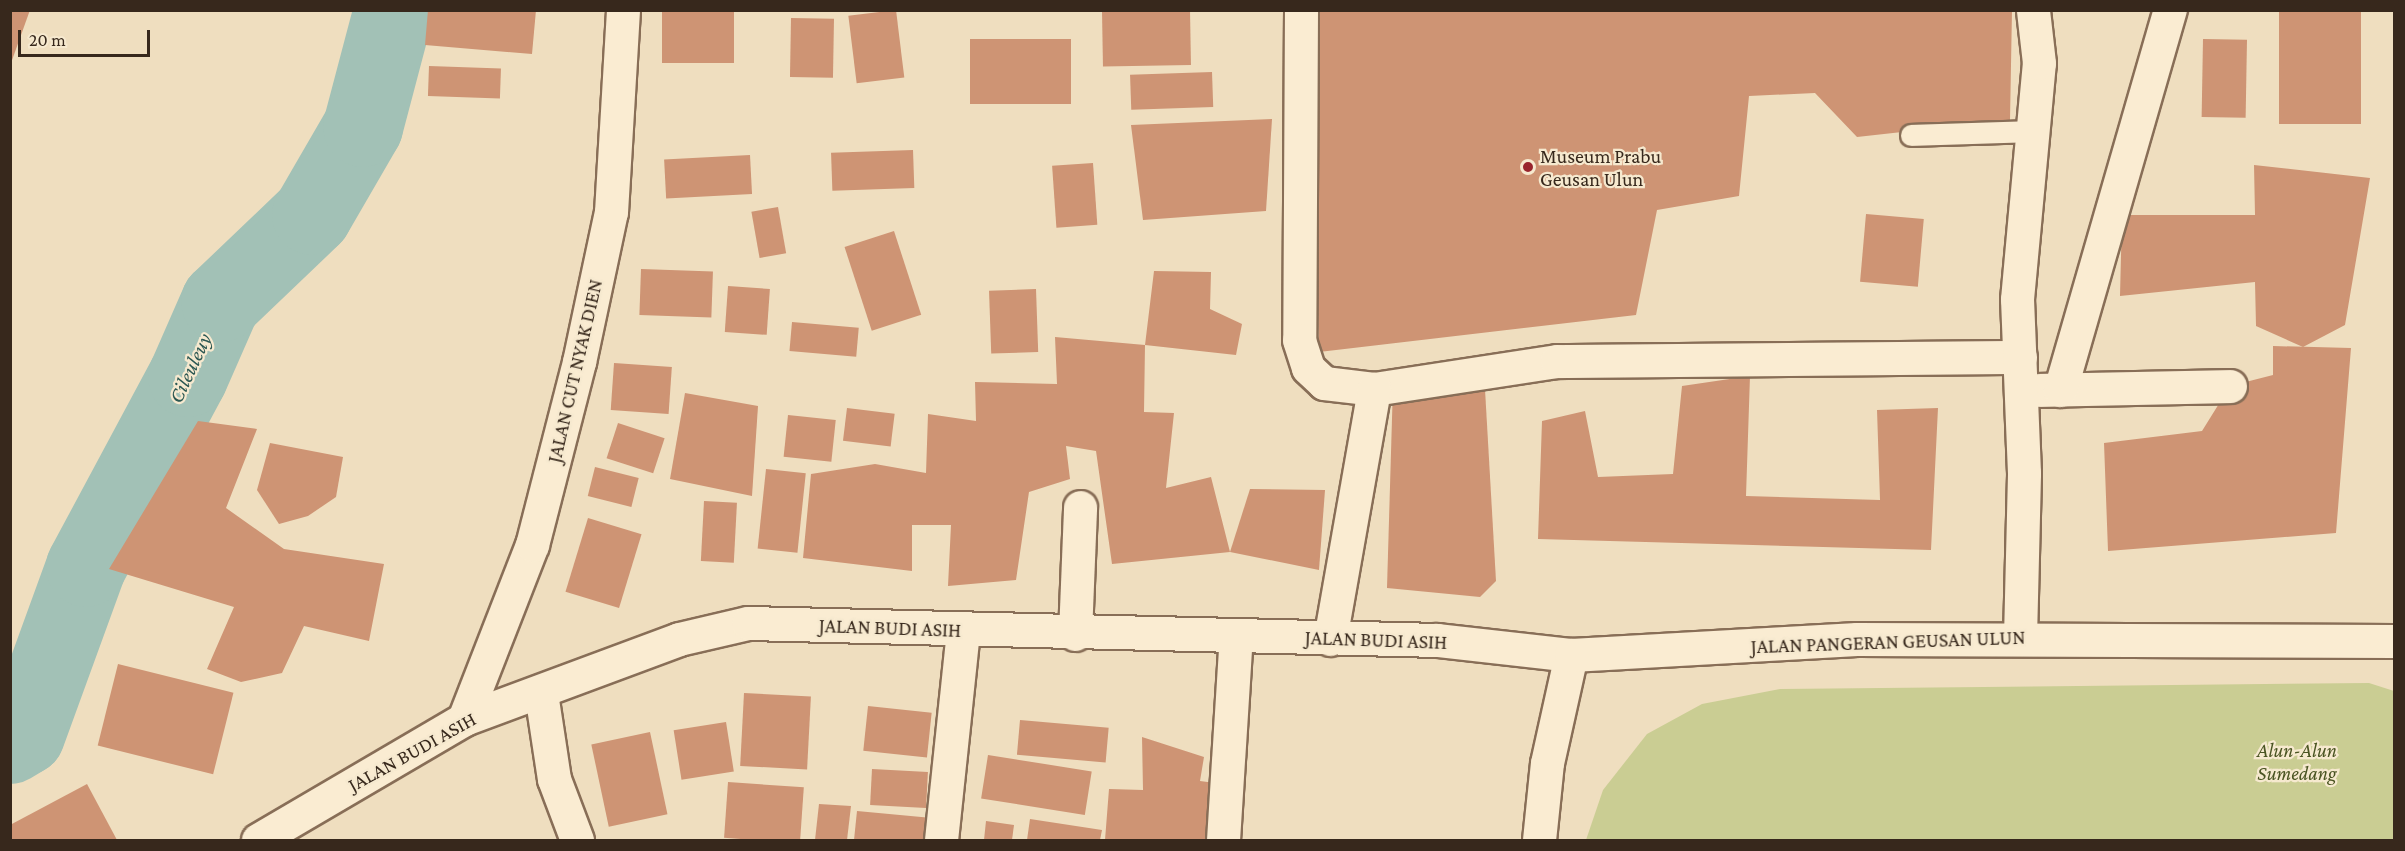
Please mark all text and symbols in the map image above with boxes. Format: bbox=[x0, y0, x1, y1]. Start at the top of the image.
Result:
scale bar bbox=[21, 18, 153, 56]
text: 20 m bbox=[29, 30, 66, 50]
place label: Museum Prabu Geusan Ulun bbox=[1540, 144, 1661, 191]
marker: Museum Prabu Geusan Ulun bbox=[1521, 160, 1535, 174]
street label: JALAN CUT NYAK DIEN bbox=[542, 277, 608, 465]
water label: Cileuleuy bbox=[163, 329, 217, 407]
street label: JALAN BUDI ASIH bbox=[818, 614, 962, 642]
street label: JALAN PANGERAN GEUSAN ULUN bbox=[1750, 625, 2026, 659]
street label: JALAN BUDI ASIH bbox=[1304, 626, 1448, 654]
street label: JALAN BUDI ASIH bbox=[344, 707, 480, 797]
park label: Alun-Alun Sumedang bbox=[2257, 739, 2337, 786]

